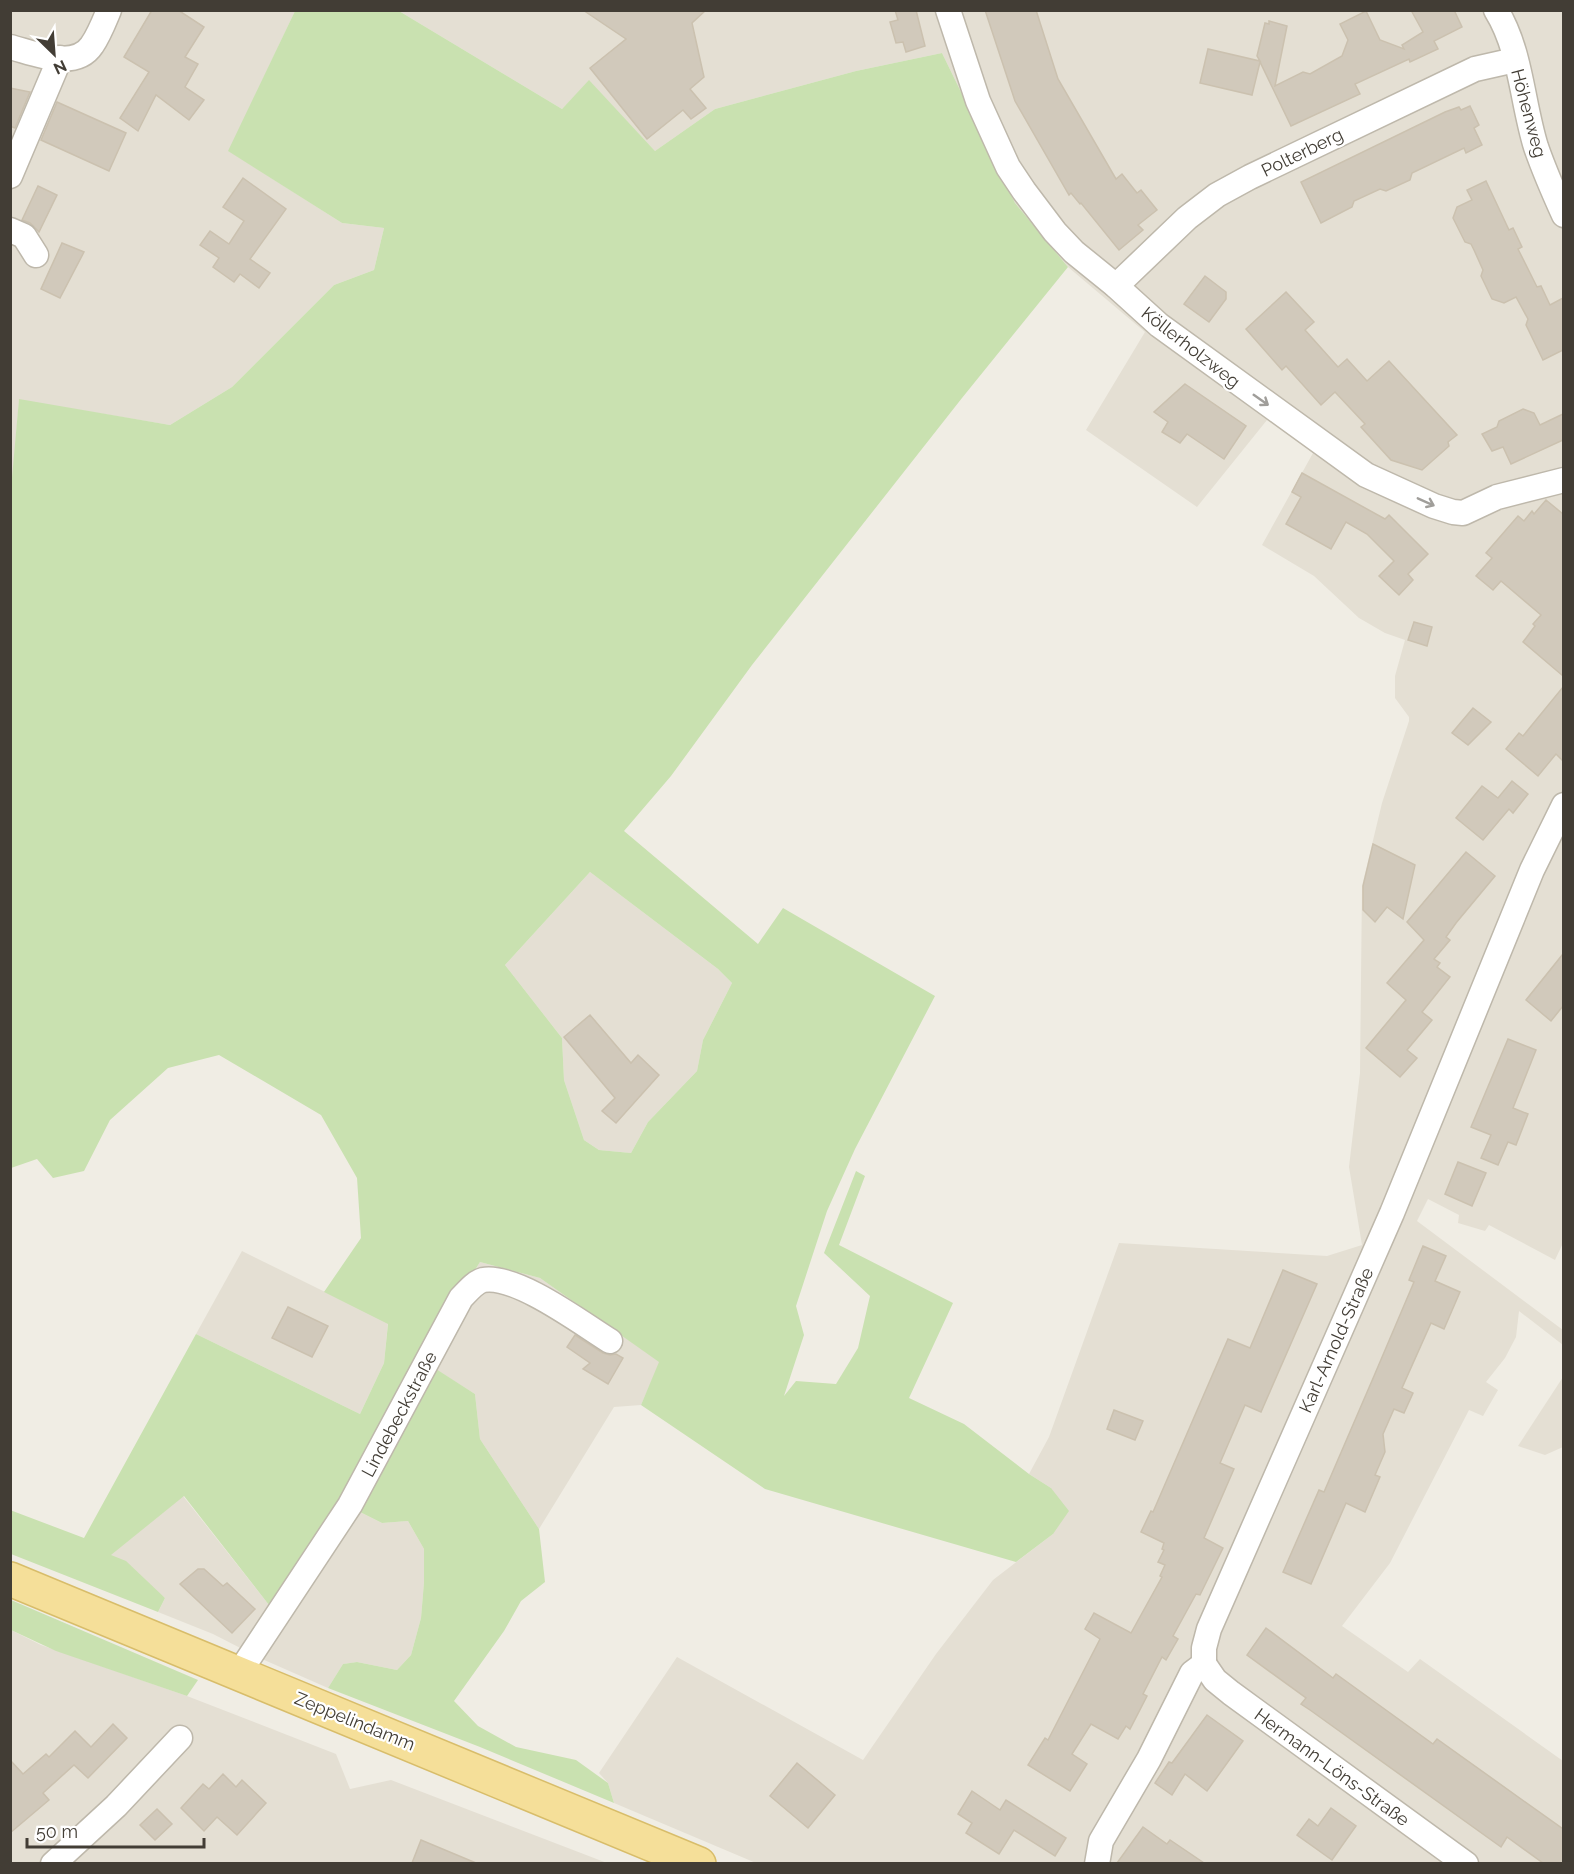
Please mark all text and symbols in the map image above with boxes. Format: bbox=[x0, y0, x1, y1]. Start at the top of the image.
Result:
north arrow bbox=[24, 24, 84, 84]
text: N bbox=[51, 56, 70, 78]
street label: Höhenweg bbox=[1507, 66, 1551, 160]
street label: Polterberg bbox=[1258, 123, 1346, 181]
street label: Köllerholzweg bbox=[1138, 302, 1244, 392]
one-way arrow bbox=[1252, 394, 1269, 406]
one-way arrow bbox=[1417, 497, 1435, 508]
street label: Karl-Arnold-Straße bbox=[1295, 1264, 1378, 1416]
street label: Lindebeckstraße bbox=[357, 1347, 441, 1480]
street label: Zeppelindamm bbox=[292, 1687, 418, 1755]
street label: Hermann-Löns-Straße bbox=[1251, 1704, 1414, 1830]
scale bar bbox=[27, 1811, 204, 1849]
text: 50 m bbox=[36, 1821, 78, 1842]

